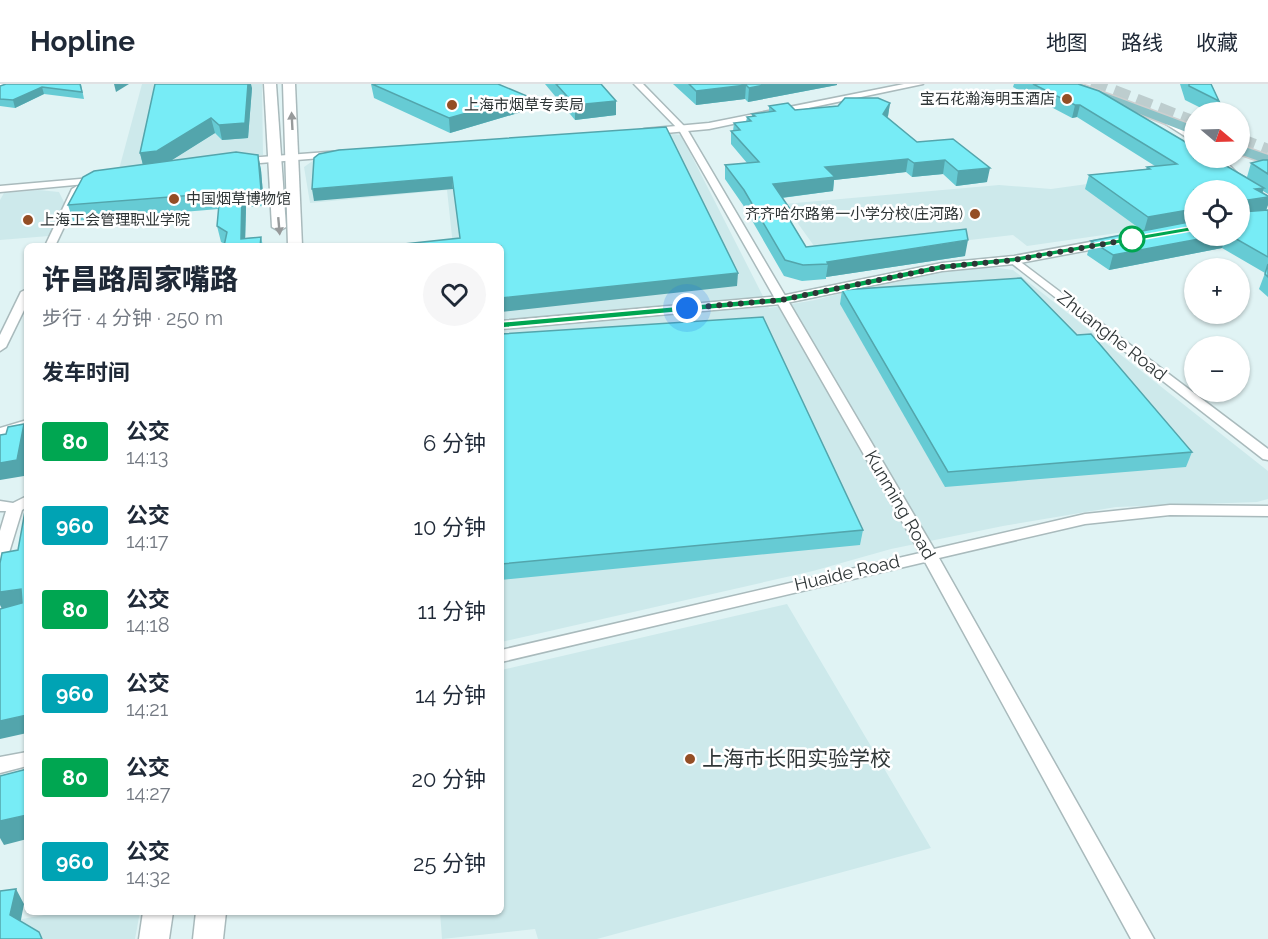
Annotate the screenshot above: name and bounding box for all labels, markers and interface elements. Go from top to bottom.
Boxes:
text: Hopline [30,25,135,58]
text: 地图 [1046,30,1088,55]
text: 路线 [1121,30,1163,55]
text: 收藏 [1196,30,1238,55]
place label: 宝石花瀚海明玉酒店 [920,90,1055,108]
marker: 宝石花瀚海明玉酒店 [1060,92,1074,106]
place label: 上海市烟草专卖局 [464,96,584,114]
marker: 上海市烟草专卖局 [445,98,459,112]
north arrow [1184,102,1250,168]
map controls [1184,102,1250,402]
one-way arrow [287,112,296,131]
button: locate [1184,180,1250,246]
place label: 中国烟草博物馆 [186,190,291,208]
marker: 中国烟草博物馆 [167,192,181,206]
place label: 齐齐哈尔路第一小学分校(庄河路) [745,205,963,223]
marker: 齐齐哈尔路第一小学分校(庄河路) [968,207,982,221]
place label: 上海工会管理职业学院 [40,211,190,229]
marker: 上海工会管理职业学院 [21,213,35,227]
one-way arrow [274,217,284,236]
unlabelled marker [1119,226,1145,252]
button: + [1184,258,1250,324]
text: 许昌路周家嘴路 [42,263,238,296]
button: heart [423,263,486,326]
street label: Zhuanghe Road [1054,286,1171,385]
your location [672,293,702,323]
text: 步行 · 4 分钟 · 250 m [42,306,223,330]
button: − [1184,336,1250,402]
text: 发车时间 [42,359,130,385]
text: 公交 [126,418,170,444]
text: 80 [62,429,88,454]
text: 6 分钟 [423,430,486,456]
text: 14:13 [126,445,168,469]
street label: Kunming Road [861,447,940,563]
text: 公交 [126,502,170,528]
text: 960 [56,513,94,538]
text: 10 分钟 [414,514,486,540]
text: 14:17 [126,529,168,553]
street label: Huaide Road [792,550,902,595]
text: 公交 [126,586,170,612]
text: 80 [62,597,88,622]
text: 11 分钟 [418,598,486,624]
text: 14:18 [126,613,170,637]
text: 公交 [126,670,170,696]
text: 960 [56,681,94,706]
text: 14 分钟 [415,682,486,708]
text: 14:21 [126,697,168,721]
place label: 上海市长阳实验学校 [702,746,891,771]
marker: 上海市长阳实验学校 [683,752,697,766]
text: 公交 [126,754,170,780]
text: 80 [62,765,88,790]
text: 20 分钟 [411,766,486,792]
text: 14:27 [126,781,170,805]
text: 公交 [126,838,170,864]
text: 960 [56,849,94,874]
text: 25 分钟 [413,850,486,876]
text: 14:32 [126,865,170,889]

